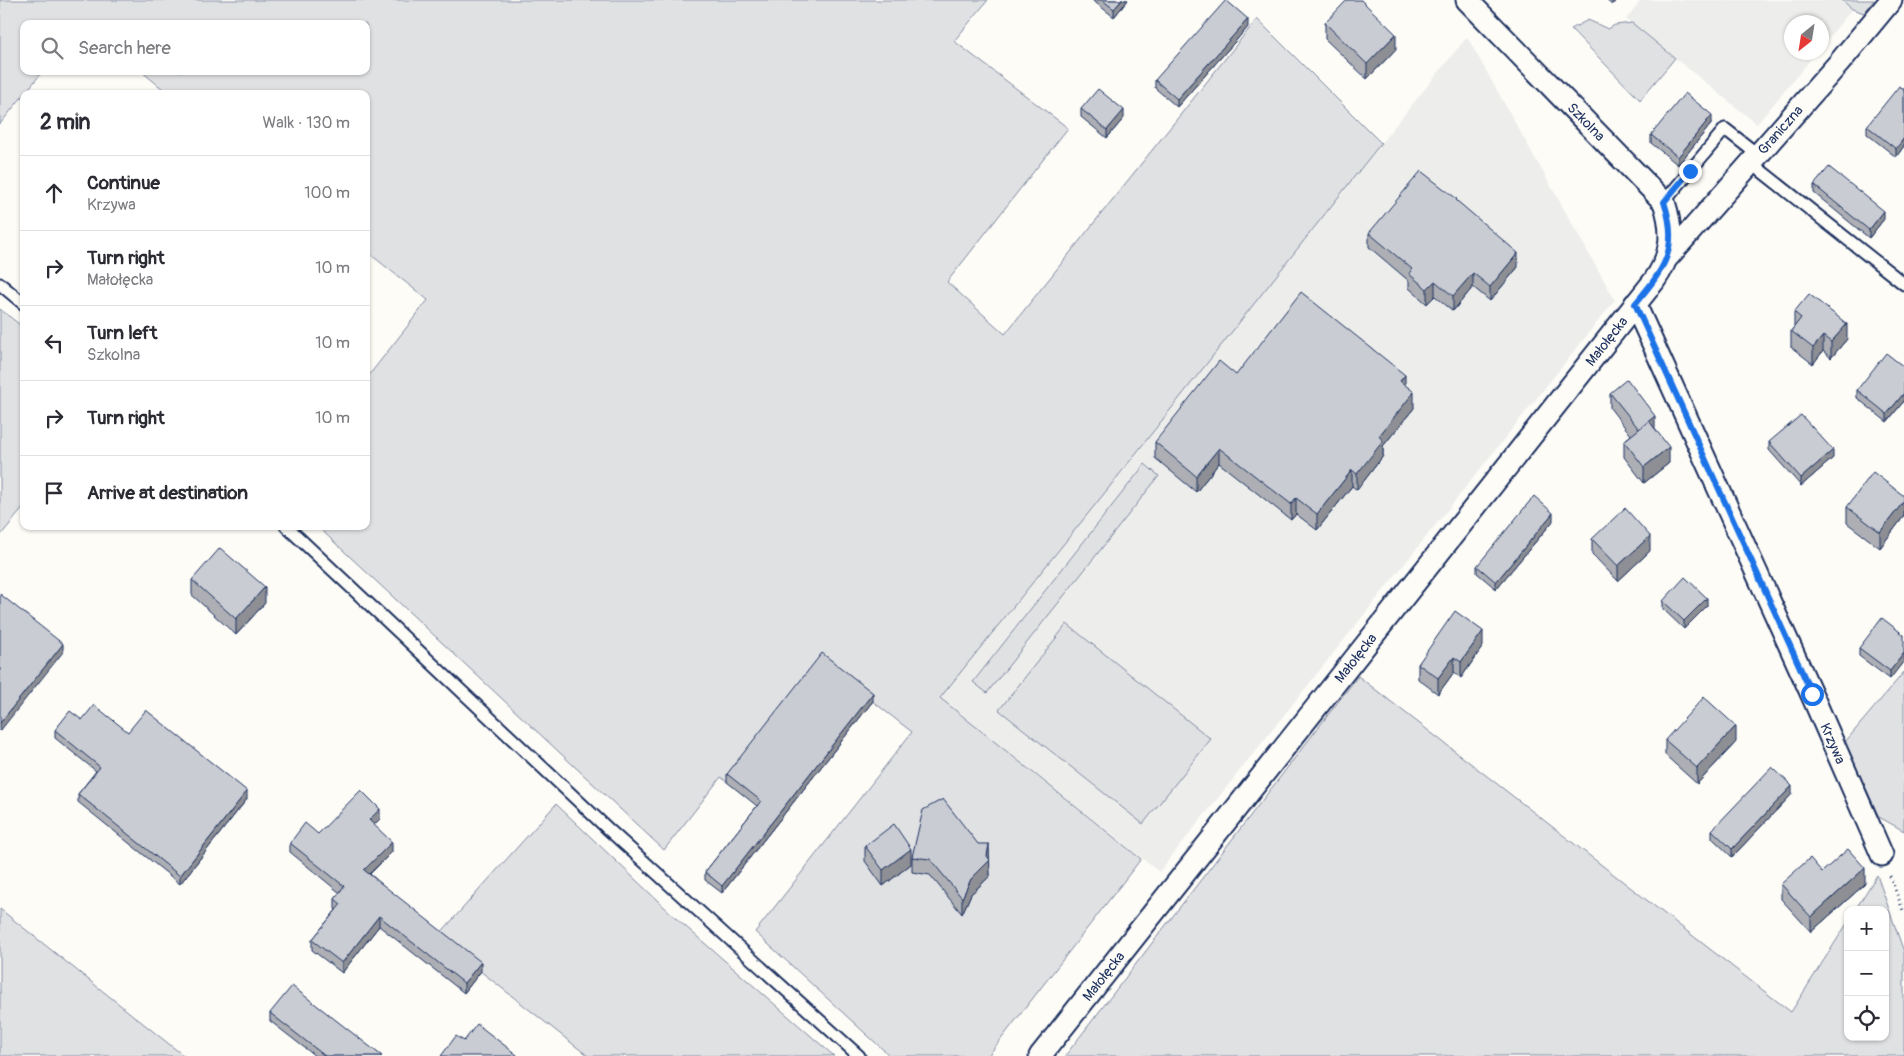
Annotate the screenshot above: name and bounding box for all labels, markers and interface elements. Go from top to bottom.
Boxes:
north arrow [1784,15,1829,60]
search box [20,20,370,75]
icon: search [38,34,66,62]
text: Search here [78,36,171,60]
street label: Szkolna [1564,99,1608,145]
street label: Graniczna [1754,102,1806,158]
text: 2 min [40,109,90,136]
text: Walk · 130 m [263,113,350,133]
route end [1679,160,1702,183]
text: Continue [87,171,160,195]
icon: ahead [40,179,68,207]
text: 100 m [304,183,350,203]
text: Krzywa [87,195,136,215]
text: Turn right [87,246,165,270]
icon: right [40,254,68,282]
text: 10 m [315,258,350,278]
text: Małołęcka [87,270,153,290]
street label: Małołęcka [1582,313,1631,369]
text: Turn left [87,321,157,345]
icon: left [40,329,68,357]
text: 10 m [315,333,350,353]
text: Szkolna [87,345,140,365]
icon: right [40,404,68,432]
text: Turn right [87,406,165,430]
text: 10 m [315,408,350,428]
icon: arrive [40,479,68,507]
text: Arrive at destination [87,481,248,505]
street label: Małołęcka [1331,630,1380,686]
route start [1801,683,1824,706]
street label: Krzywa [1817,720,1850,766]
map controls [1844,906,1889,1041]
button: + [1844,906,1889,951]
street label: Małołęcka [1079,948,1128,1004]
button: − [1844,951,1889,996]
button: locate [1844,996,1889,1041]

